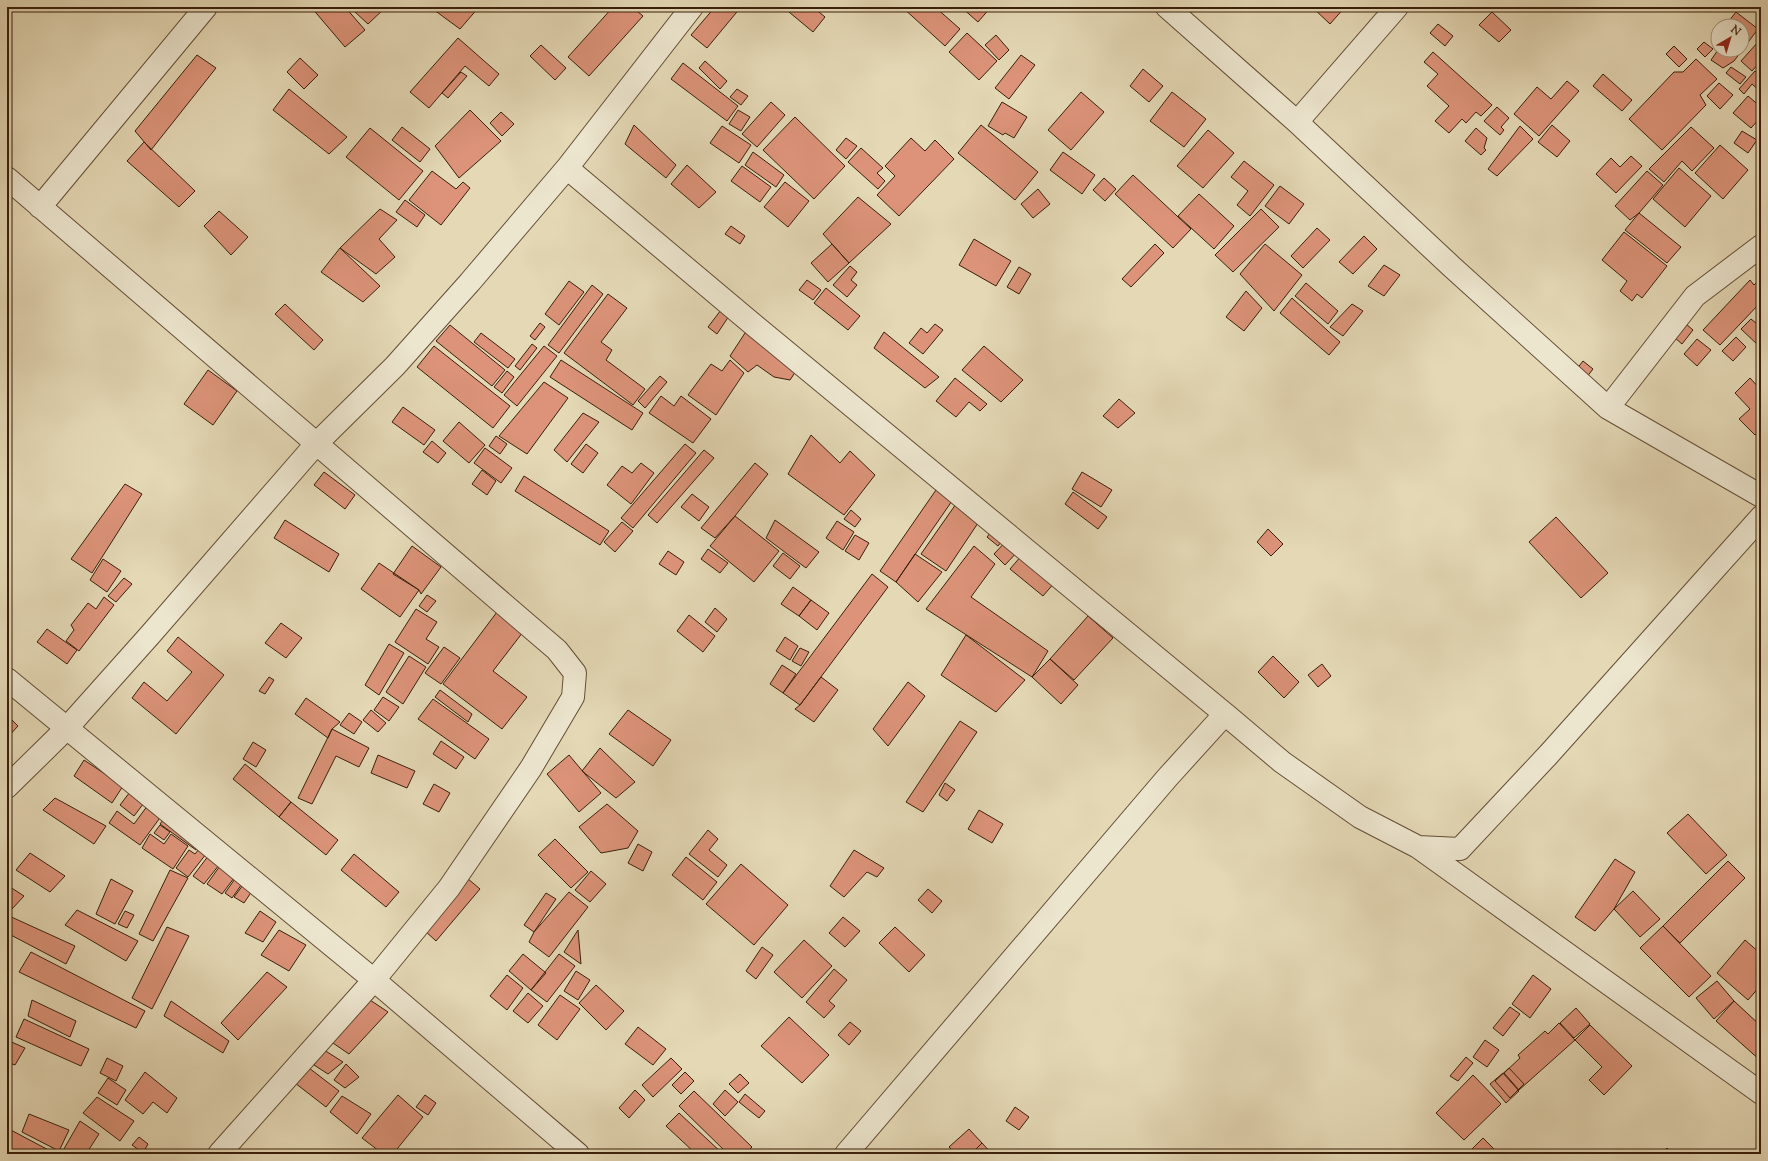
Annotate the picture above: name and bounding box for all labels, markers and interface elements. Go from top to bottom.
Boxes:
north arrow [1710,18,1750,58]
text: N [1726,21,1744,40]

